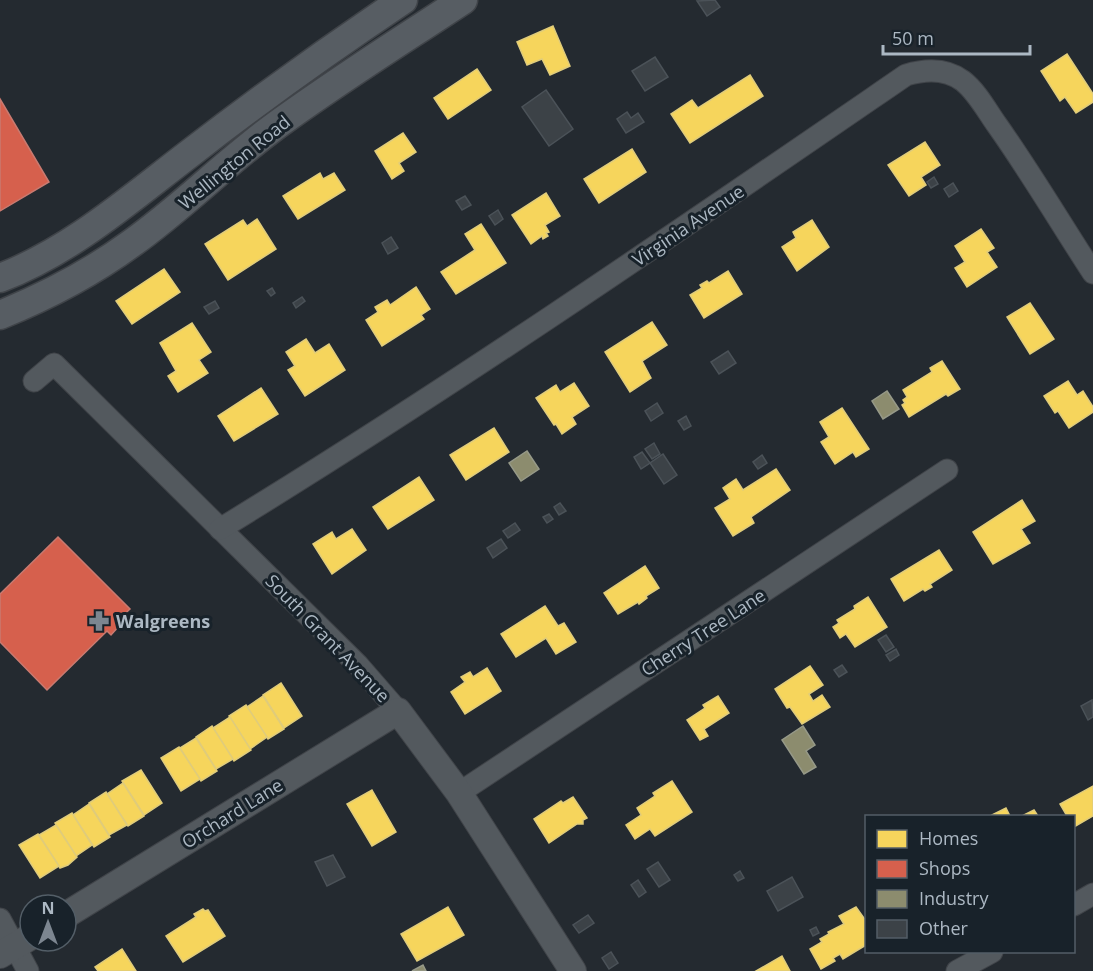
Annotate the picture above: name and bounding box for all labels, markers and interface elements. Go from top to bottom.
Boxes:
scale bar [883,18,1030,56]
text: 50 m [892,26,934,50]
street label: Wellington Road [173,110,295,214]
street label: Virginia Avenue [627,179,749,271]
street label: South Grant Avenue [261,569,395,707]
street label: Cherry Tree Lane [636,583,770,681]
pharmacy icon: Walgreens [87,609,111,633]
place label: Walgreens [116,609,210,633]
street label: Orchard Lane [177,772,287,854]
legend [865,815,1075,953]
text: Homes [919,826,978,850]
text: Shops [919,856,970,880]
text: Industry [919,886,989,910]
north arrow [18,893,78,953]
text: N [41,897,55,919]
text: Other [919,916,969,940]

